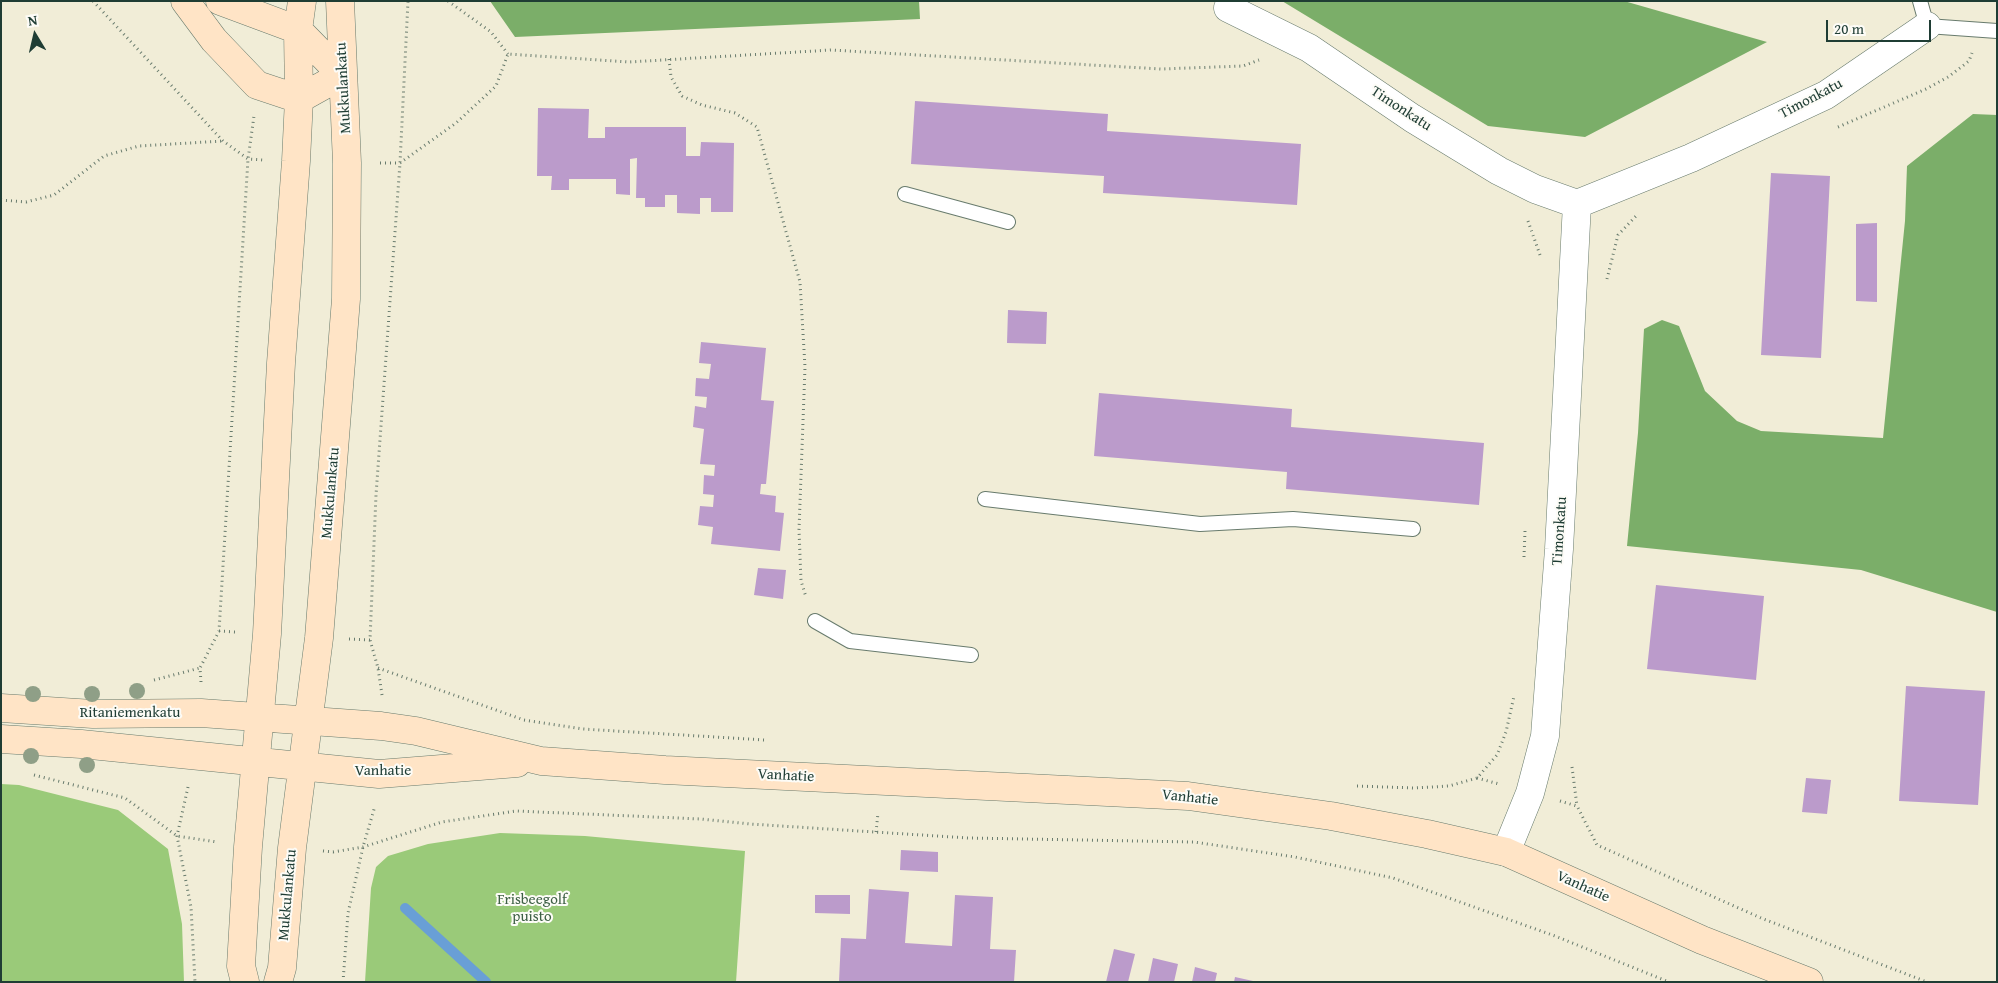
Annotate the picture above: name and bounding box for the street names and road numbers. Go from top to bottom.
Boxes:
street label: Mukkulankatu [333,42,355,134]
street label: Timonkatu [1776,75,1846,123]
street label: Timonkatu [1367,83,1435,135]
street label: Mukkulankatu [318,447,344,539]
street label: Timonkatu [1549,496,1571,566]
street label: Ritaniemenkatu [80,704,180,722]
street label: Vanhatie [355,762,411,780]
street label: Vanhatie [757,766,815,786]
street label: Vanhatie [1161,786,1219,810]
street label: Mukkulankatu [275,849,301,941]
street label: Vanhatie [1554,867,1612,907]

